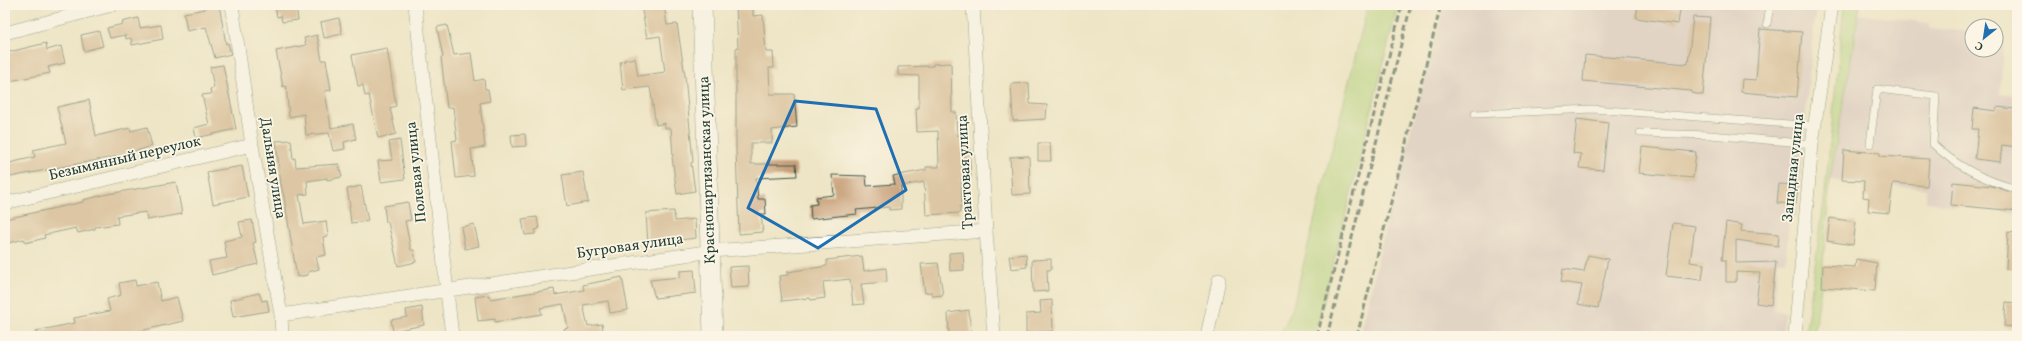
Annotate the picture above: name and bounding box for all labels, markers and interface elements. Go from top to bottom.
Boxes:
north arrow [1964,18,2004,58]
text: С [1973,37,1987,54]
street label: Краснопартизанская улица [694,76,722,264]
street label: Западная улица [1778,112,1810,224]
street label: Трактовая улица [953,114,979,230]
street label: Дальняя улица [254,116,290,220]
street label: Полевая улица [401,120,433,224]
street label: Безымянный переулок [47,131,203,187]
street label: Бугровая улица [575,229,685,265]

